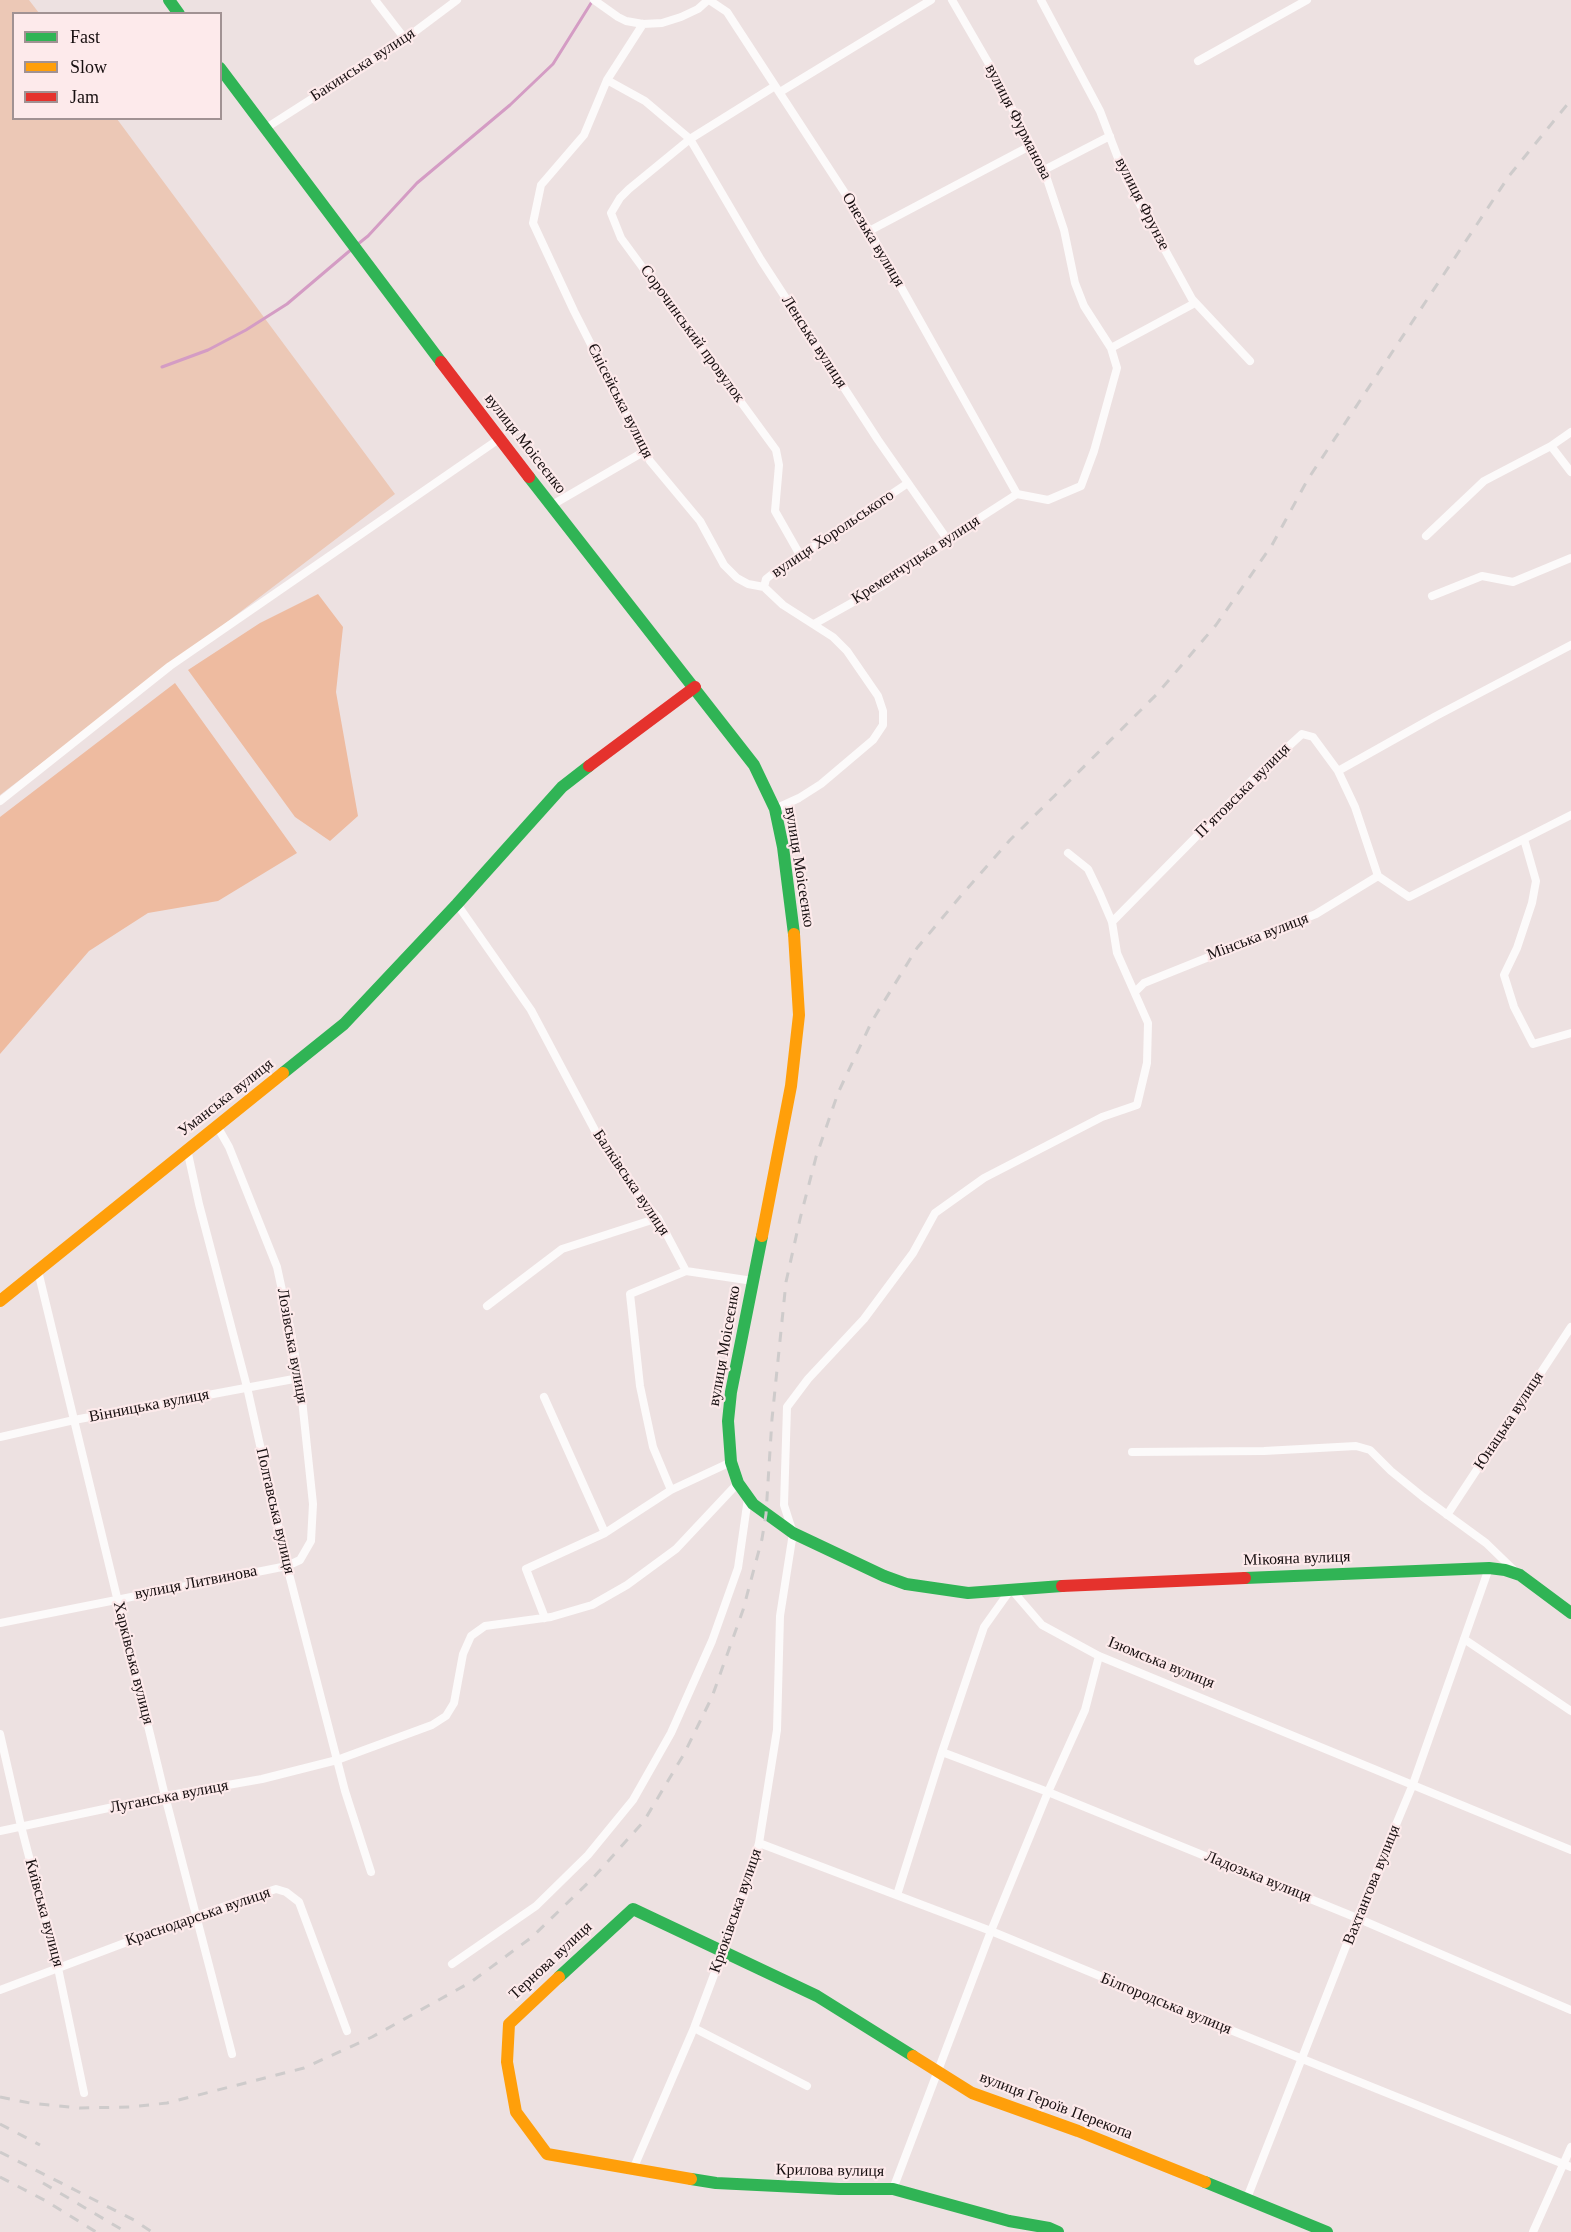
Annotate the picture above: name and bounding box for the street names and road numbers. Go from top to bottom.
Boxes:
street label: Бакинська вулиця [307,24,419,106]
street label: вулиця Фурманова [981,61,1055,183]
street label: вулиця Фрунзе [1110,155,1174,253]
street label: Онезька вулиця [837,189,909,291]
street label: Сорочинський провулок [636,261,748,407]
street label: Ленська вулиця [777,292,851,392]
street label: Єнісейська вулиця [583,340,657,462]
street label: вулиця Моісеєнко [480,390,570,498]
street label: вулиця Хорольського [768,486,898,582]
street label: Кременчуцька вулиця [848,511,984,609]
street label: П’ятовська вулиця [1192,740,1294,842]
street label: вулиця Моісеєнко [780,805,818,929]
street label: Мінська вулиця [1205,909,1311,965]
street label: Уманська вулиця [175,1055,277,1141]
street label: Балківська вулиця [588,1126,674,1240]
street label: вулиця Моісеєнко [705,1284,745,1408]
street label: Лозівська вулиця [272,1287,312,1405]
street label: Юнацька вулиця [1470,1368,1548,1474]
street label: Вінницька вулиця [87,1385,211,1427]
street label: Полтавська вулиця [251,1446,299,1576]
street label: Мікояна вулиця [1243,1548,1351,1570]
street label: вулиця Литвинова [133,1562,259,1604]
street label: Харківська вулиця [108,1599,158,1727]
street label: Ізюмська вулиця [1105,1633,1217,1693]
street label: Луганська вулиця [108,1776,230,1818]
street label: Вахтангова вулиця [1339,1822,1405,1948]
street label: Крюківська вулиця [706,1846,766,1976]
street label: Ладозька вулиця [1202,1847,1314,1907]
street label: Київська вулиця [20,1857,68,1969]
street label: Краснодарська вулиця [123,1883,273,1951]
street label: Тернова вулиця [506,1918,596,2004]
street label: Білгородська вулиця [1098,1969,1234,2039]
street label: вулиця Героїв Перекопа [977,2068,1135,2144]
street label: Крилова вулиця [776,2160,884,2182]

